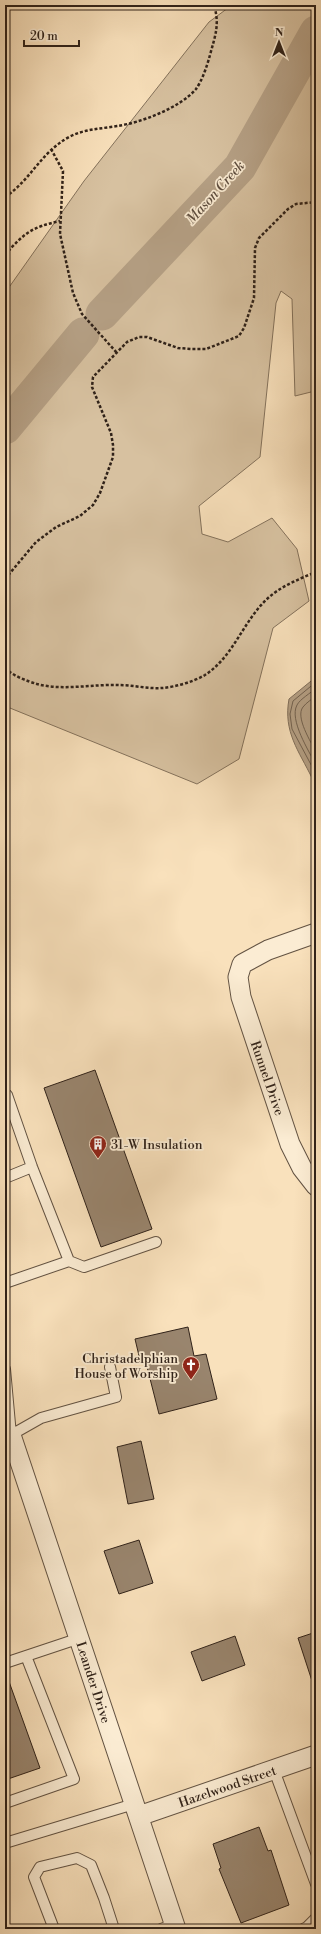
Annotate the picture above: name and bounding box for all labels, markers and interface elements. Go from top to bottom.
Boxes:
scale bar [24,22,79,48]
north arrow [259,22,299,62]
text: N [275,26,284,40]
text: 20 m [30,29,58,44]
water label: Mason Creek [183,157,249,228]
street label: Runnel Drive [247,1039,287,1118]
building icon: 31-W Insulation [88,1134,108,1159]
place label: 31-W Insulation [111,1137,203,1153]
place label: Christadelphian House of Worship [74,1351,178,1382]
church icon: Christadelphian House of Worship [181,1355,201,1380]
street label: Leander Drive [72,1639,114,1726]
street label: Hazelwood Street [176,1763,279,1811]

